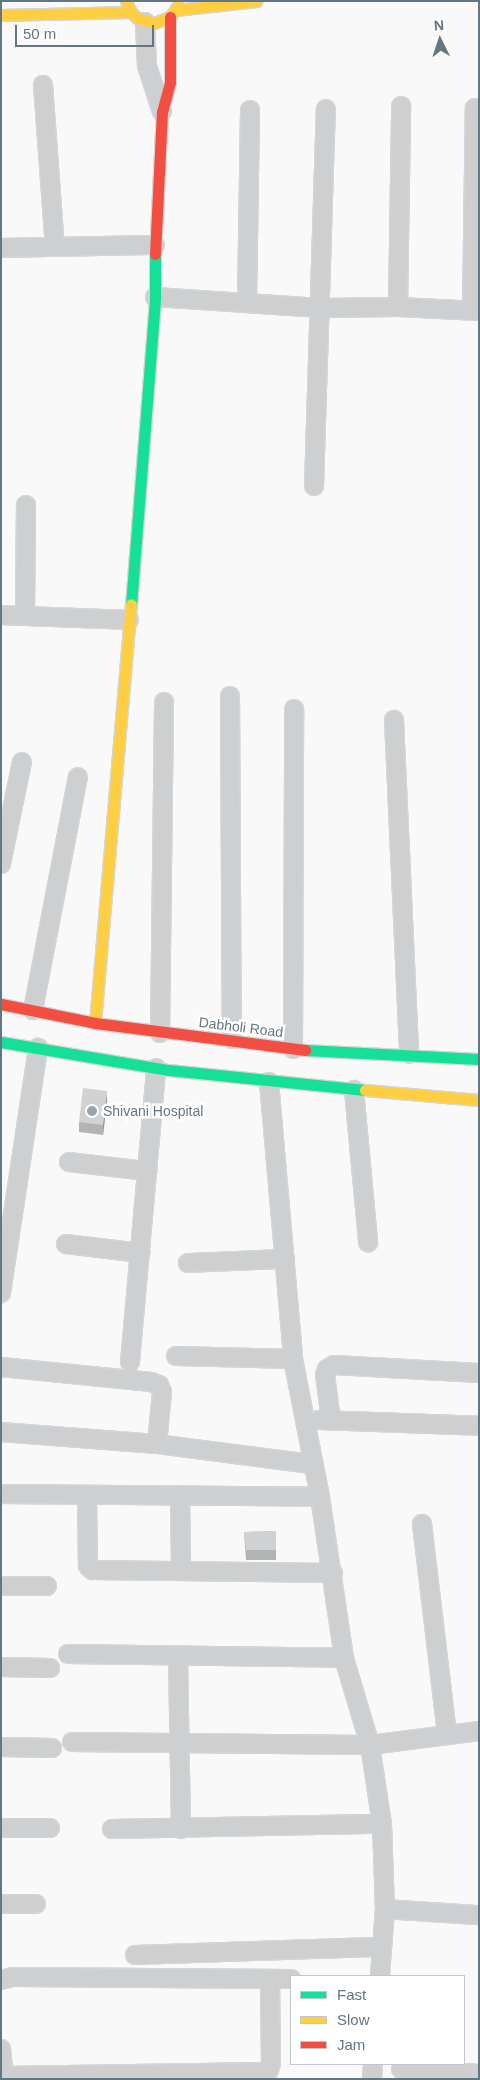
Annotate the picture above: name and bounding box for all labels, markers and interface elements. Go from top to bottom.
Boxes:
scale bar [18,15,156,47]
north arrow [415,15,465,65]
text: N [433,17,445,33]
text: 50 m [23,25,56,42]
street label: Dabholi Road [198,1013,284,1041]
place label: Shivani Hospital [103,1103,203,1119]
marker: Shivani Hospital [85,1104,99,1118]
legend [290,1975,465,2065]
text: Fast [337,1986,366,2003]
text: Slow [337,2011,370,2028]
text: Jam [337,2036,365,2053]

